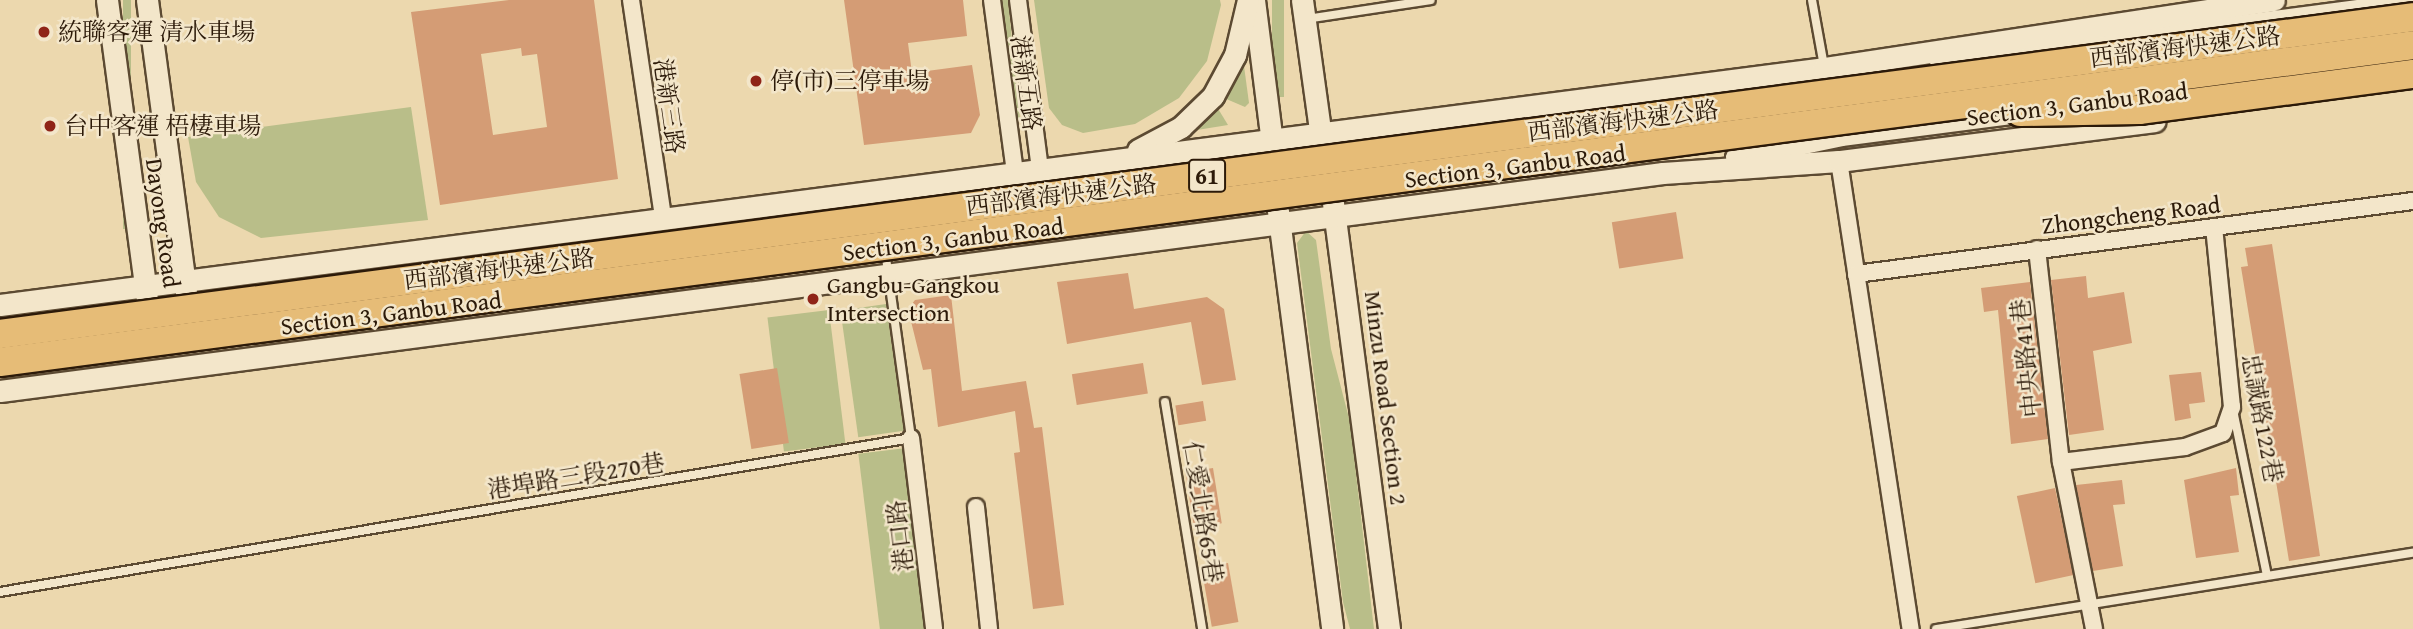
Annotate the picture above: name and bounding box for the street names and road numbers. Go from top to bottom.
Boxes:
street label: 西部濱海快速公路 [2088,21,2282,73]
street label: 港新五路 [1005,33,1047,133]
street label: 港新三路 [648,56,690,156]
street label: Section 3, Ganbu Road [1965,76,2189,132]
street label: 西部濱海快速公路 [1526,95,1720,147]
street label: Section 3, Ganbu Road [1403,138,1627,194]
street label: Dayong Road [140,156,186,290]
road number: 61 [1188,156,1226,196]
street label: 西部濱海快速公路 [964,169,1158,221]
street label: Zhongcheng Road [2040,190,2222,240]
street label: Section 3, Ganbu Road [841,211,1065,267]
street label: 西部濱海快速公路 [402,243,596,295]
street label: Section 3, Ganbu Road [279,285,503,341]
street label: Minzu Road Section 2 [1359,289,1413,507]
street label: 中央路41巷 [2005,297,2047,419]
street label: 忠誠路122巷 [2235,351,2289,485]
street label: 仁愛北路65巷 [1178,439,1228,585]
street label: 港埠路三段270巷 [486,448,666,504]
street label: 港口路 [881,499,919,573]

